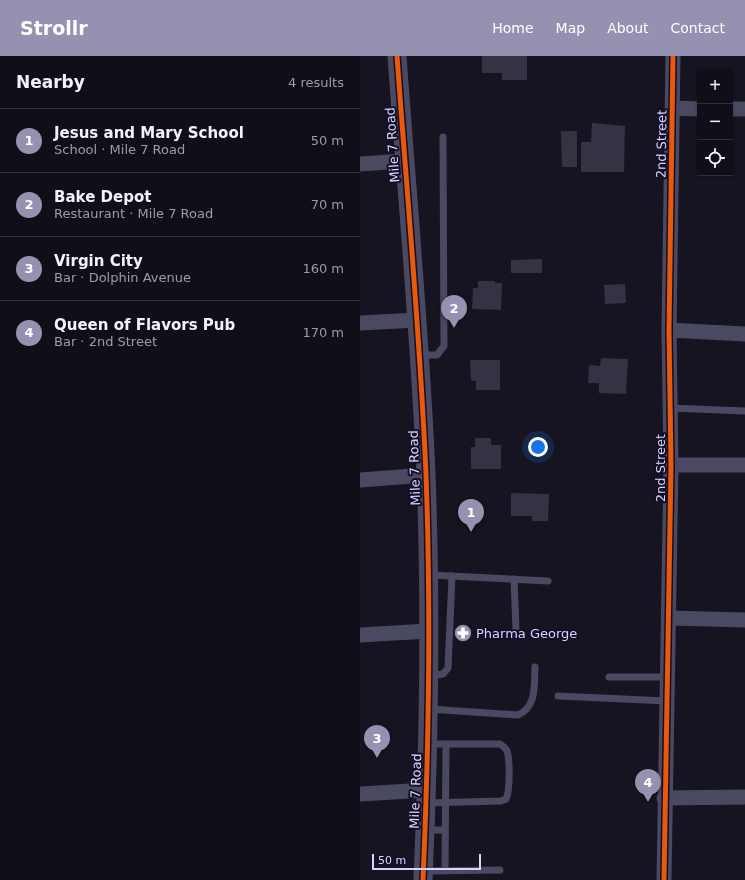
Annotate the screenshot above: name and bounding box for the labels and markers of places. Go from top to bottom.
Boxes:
pin: 2 [441,295,467,328]
pin: 1 [458,499,484,532]
pharmacy icon: Pharma George [453,623,473,643]
place label: Pharma George [476,626,577,641]
pin: 3 [364,725,390,758]
pin: 4 [635,769,661,802]

